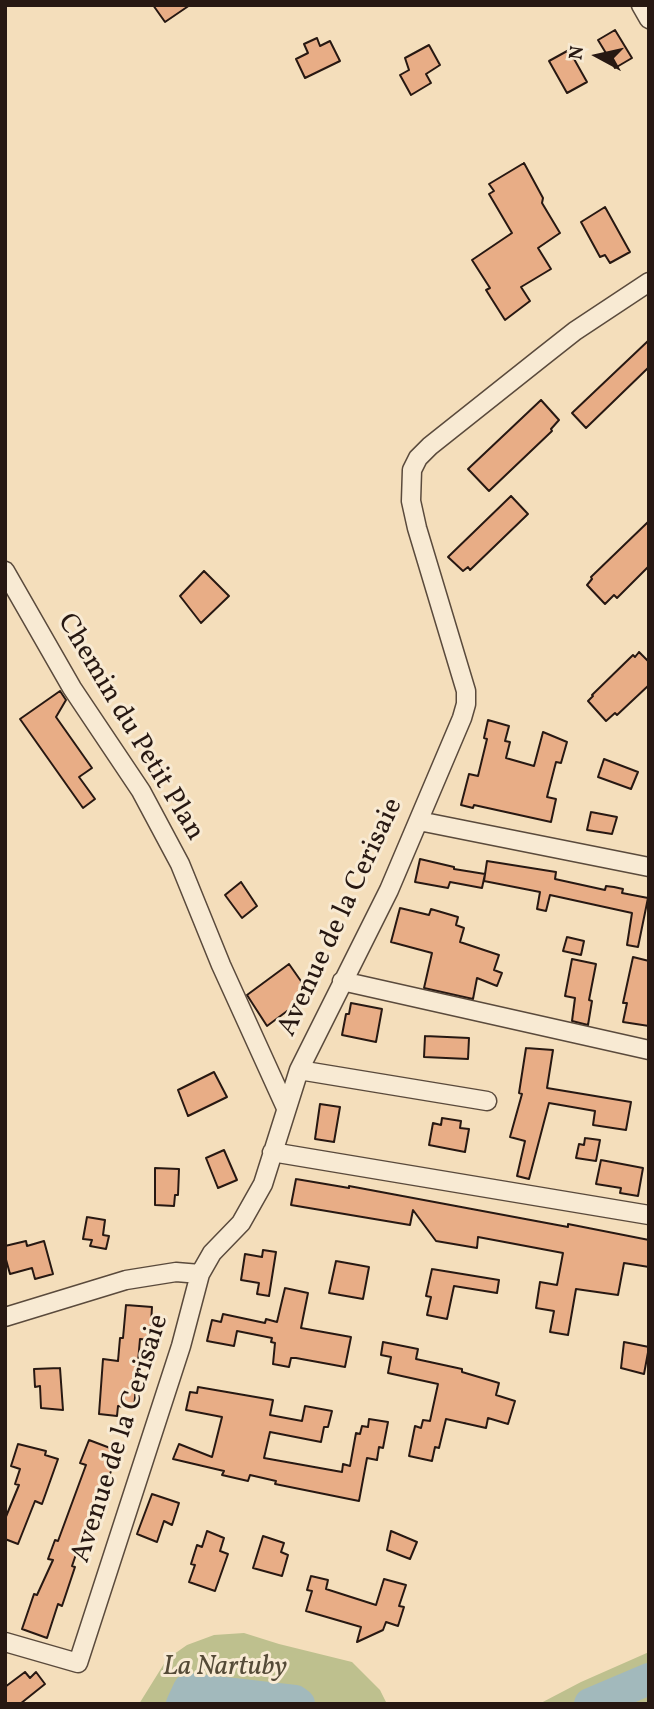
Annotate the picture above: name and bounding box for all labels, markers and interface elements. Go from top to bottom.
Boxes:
north arrow [563,21,633,91]
text: N [563,44,591,62]
street label: Chemin du Petit Plan [48,608,210,848]
street label: Avenue de la Cerisaie [272,793,412,1043]
street label: Avenue de la Cerisaie [66,1311,178,1567]
park label: La Nartuby [163,1652,287,1686]

